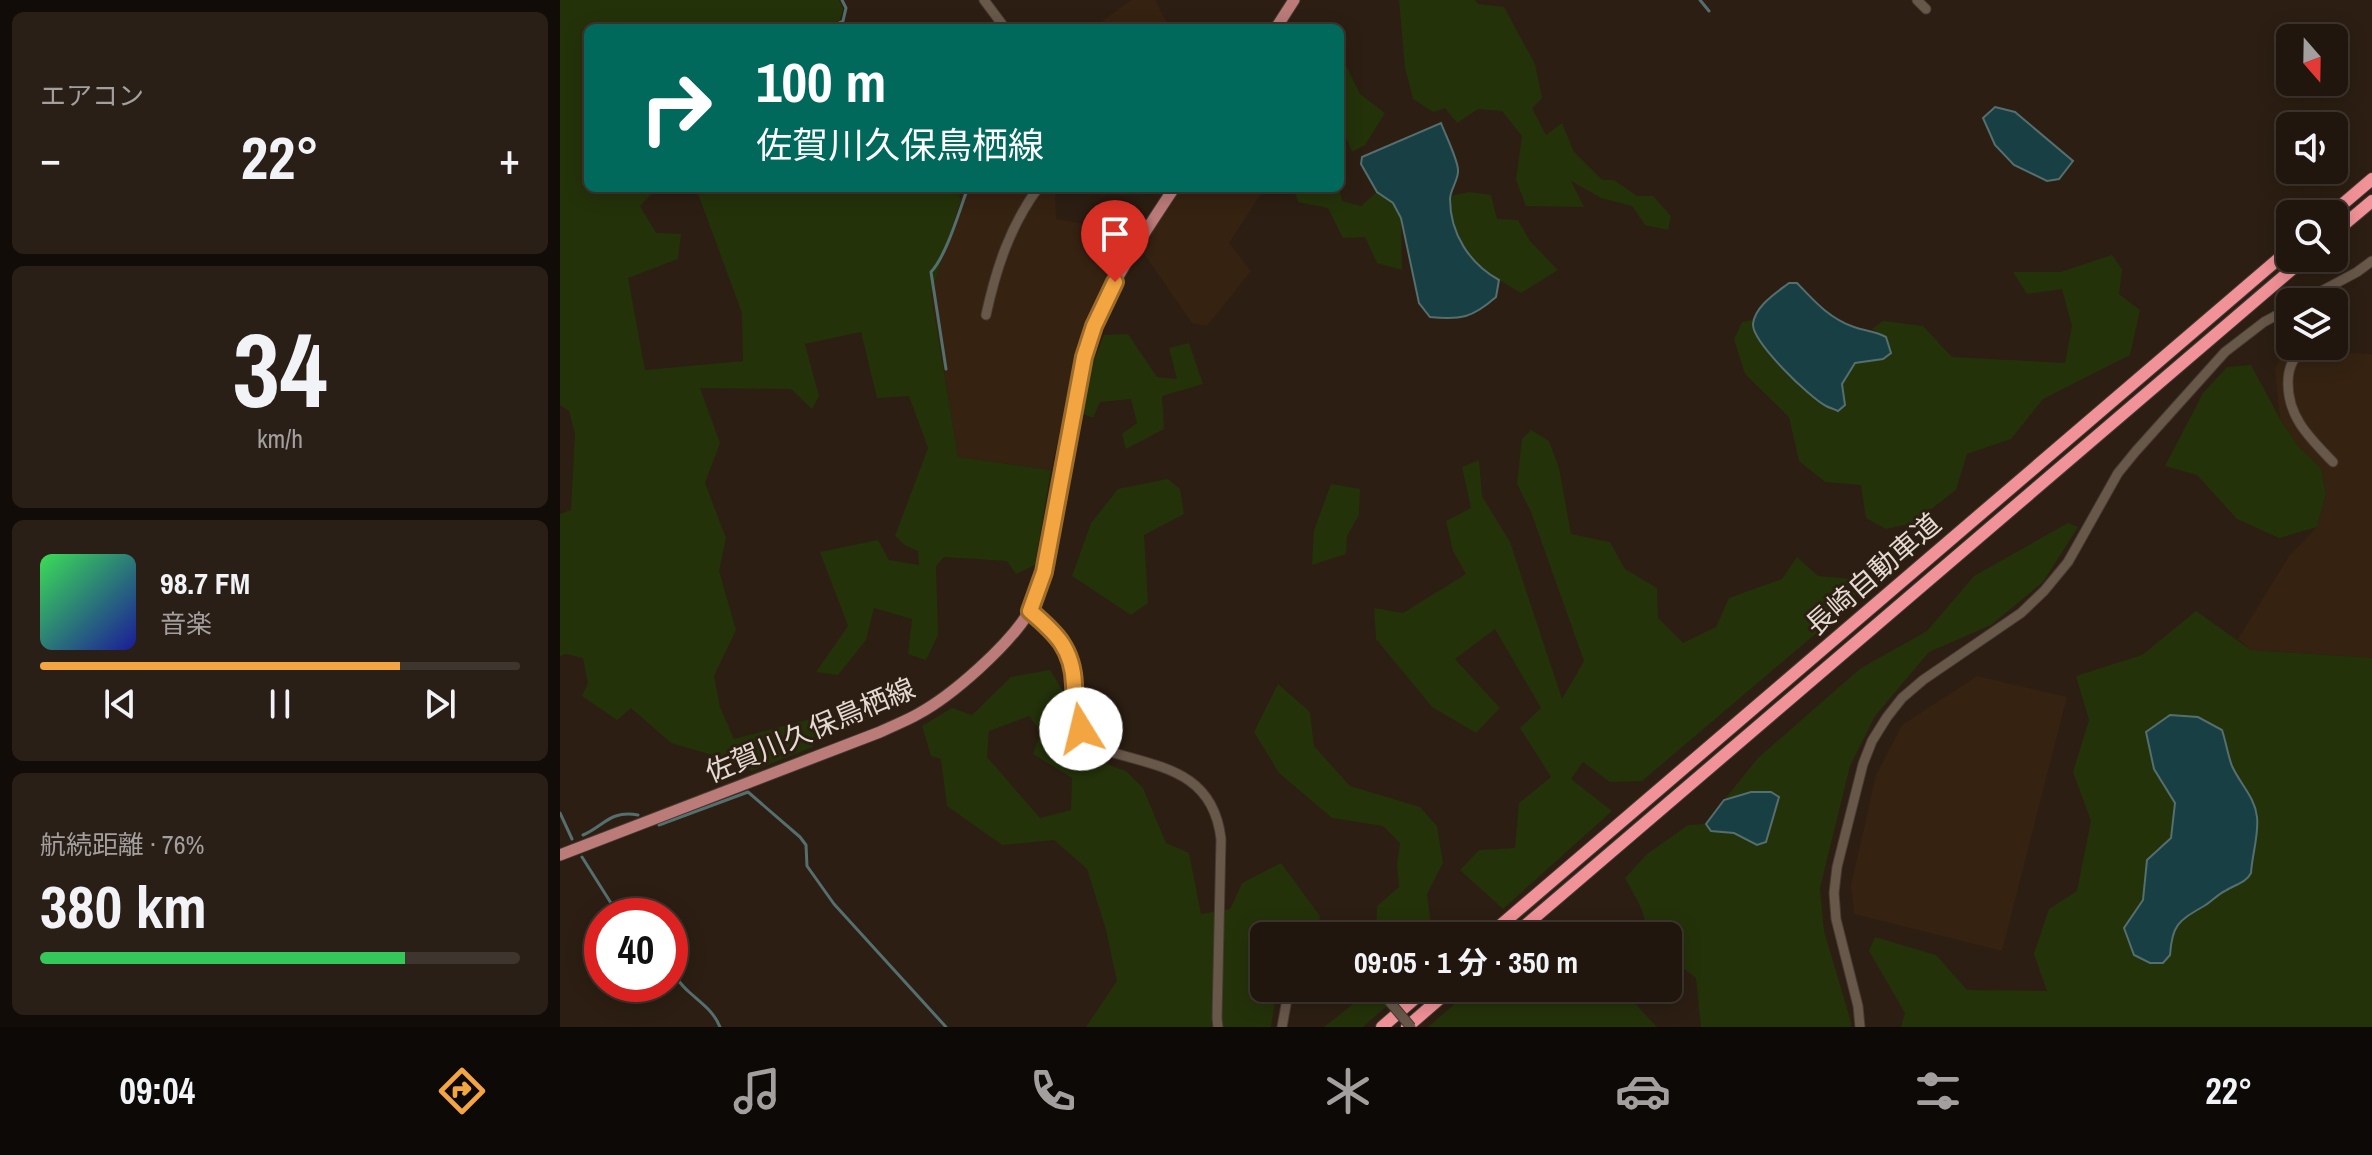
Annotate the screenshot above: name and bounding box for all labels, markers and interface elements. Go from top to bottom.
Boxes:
north arrow [2276,24,2348,96]
map controls [2276,24,2348,360]
text: 100 m [756,44,886,119]
icon: right [624,56,728,160]
text: エアコン [40,78,144,113]
button: sound [2276,112,2348,184]
text: 22° [241,117,319,198]
text: 佐賀川久保鳥栖線 [756,121,1044,169]
text: − [40,128,61,188]
text: + [499,128,520,188]
pin [1081,200,1149,282]
button: search [2276,200,2348,272]
icon: arrive [1093,212,1137,256]
button: layers [2276,288,2348,360]
text: 34 [233,299,327,439]
text: km/h [257,421,303,456]
street label: 長崎自動車道 [1797,505,1949,643]
text: 98.7 FM [160,563,250,603]
text: 音楽 [160,606,212,641]
street label: 佐賀川久保鳥栖線 [699,669,921,791]
icon: previous [98,682,142,726]
icon: pause [258,682,302,726]
icon: next [418,682,462,726]
position arrow [1039,687,1123,771]
text: 航続距離 · 76% [40,827,204,862]
text: 380 km [40,866,207,947]
speed limit sign: 40 [584,898,688,1002]
text: 09:05 · 1 分 · 350 m [1354,942,1578,982]
icon: directions [434,1063,490,1119]
icon: music [729,1063,785,1119]
icon: phone [1025,1063,1081,1119]
icon: climate [1320,1063,1376,1119]
icon: car [1615,1063,1671,1119]
icon: filters [1910,1063,1966,1119]
text: 09:04 [120,1067,195,1115]
text: 22° [2205,1067,2252,1115]

